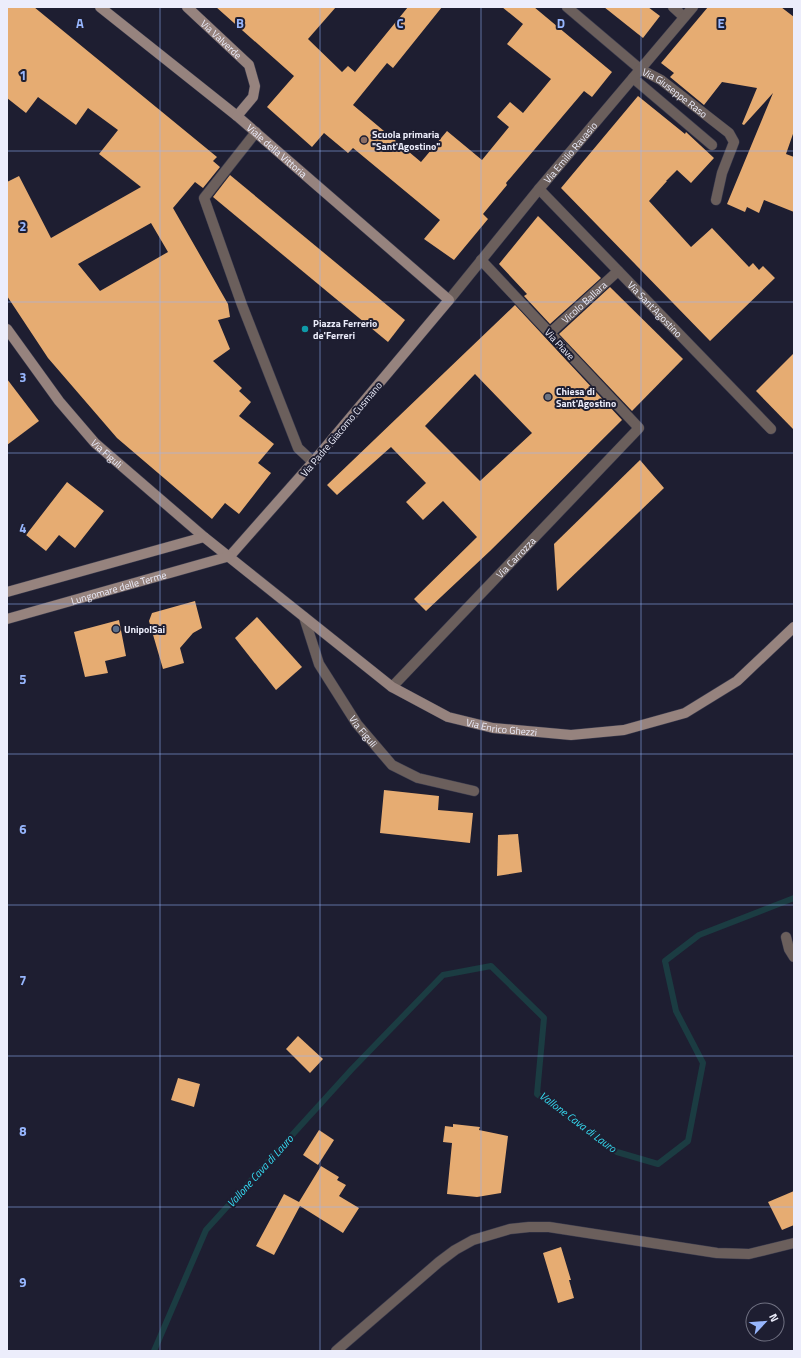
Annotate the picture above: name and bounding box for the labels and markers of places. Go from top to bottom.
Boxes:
place label: Scuola primaria "Sant'Agostino" [372,127,440,154]
marker: Scuola primaria "Sant'Agostino" [359,135,369,145]
place label: Piazza Ferrerio de'Ferreri [313,316,377,343]
marker: Piazza Ferrerio de'Ferreri [300,324,310,334]
place label: Chiesa di Sant'Agostino [556,384,616,411]
marker: Chiesa di Sant'Agostino [543,392,553,402]
place label: UnipolSai [124,622,165,637]
marker: UnipolSai [111,624,121,634]

